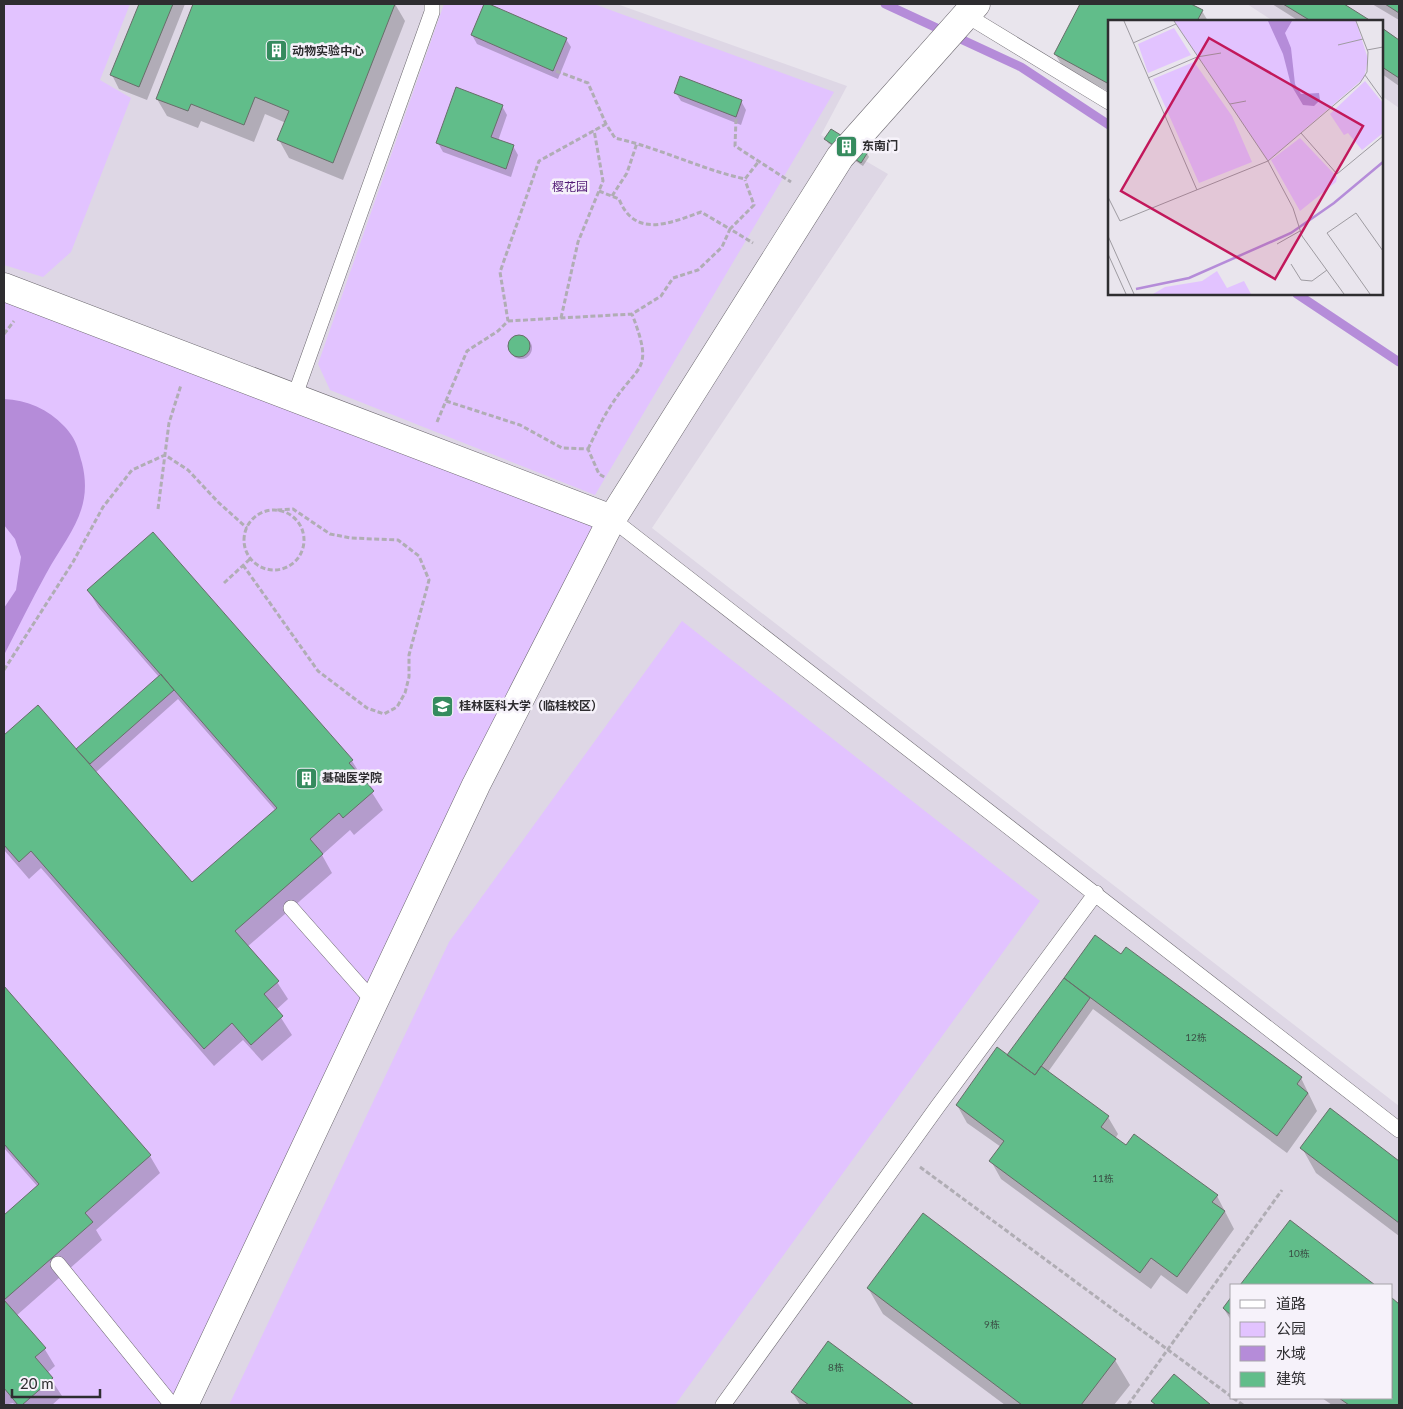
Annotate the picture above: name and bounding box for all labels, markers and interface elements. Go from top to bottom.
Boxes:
inset map [1108,20,1383,295]
building icon: 动物实验中心 [264,39,288,63]
place label: 动物实验中心 [292,43,364,58]
building icon: 东南门 [834,134,858,158]
place label: 东南门 [862,138,898,153]
park label: 樱花园 [552,179,588,194]
school or university icon: 桂林医科大学（临桂校区） [431,694,455,718]
place label: 桂林医科大学（临桂校区） [459,698,603,713]
building icon: 基础医学院 [294,766,318,790]
place label: 基础医学院 [322,770,382,785]
house number: 12栋 [1185,1031,1207,1043]
house number: 11栋 [1092,1172,1114,1184]
house number: 10栋 [1288,1247,1310,1259]
legend [1230,1284,1393,1399]
text: 道路 [1276,1294,1306,1312]
house number: 9栋 [984,1318,1000,1330]
text: 公园 [1276,1319,1306,1337]
text: 水域 [1276,1344,1306,1362]
house number: 8栋 [828,1361,844,1373]
scale bar [12,1366,100,1398]
text: 建筑 [1276,1369,1306,1387]
text: 20 m [20,1374,54,1392]

